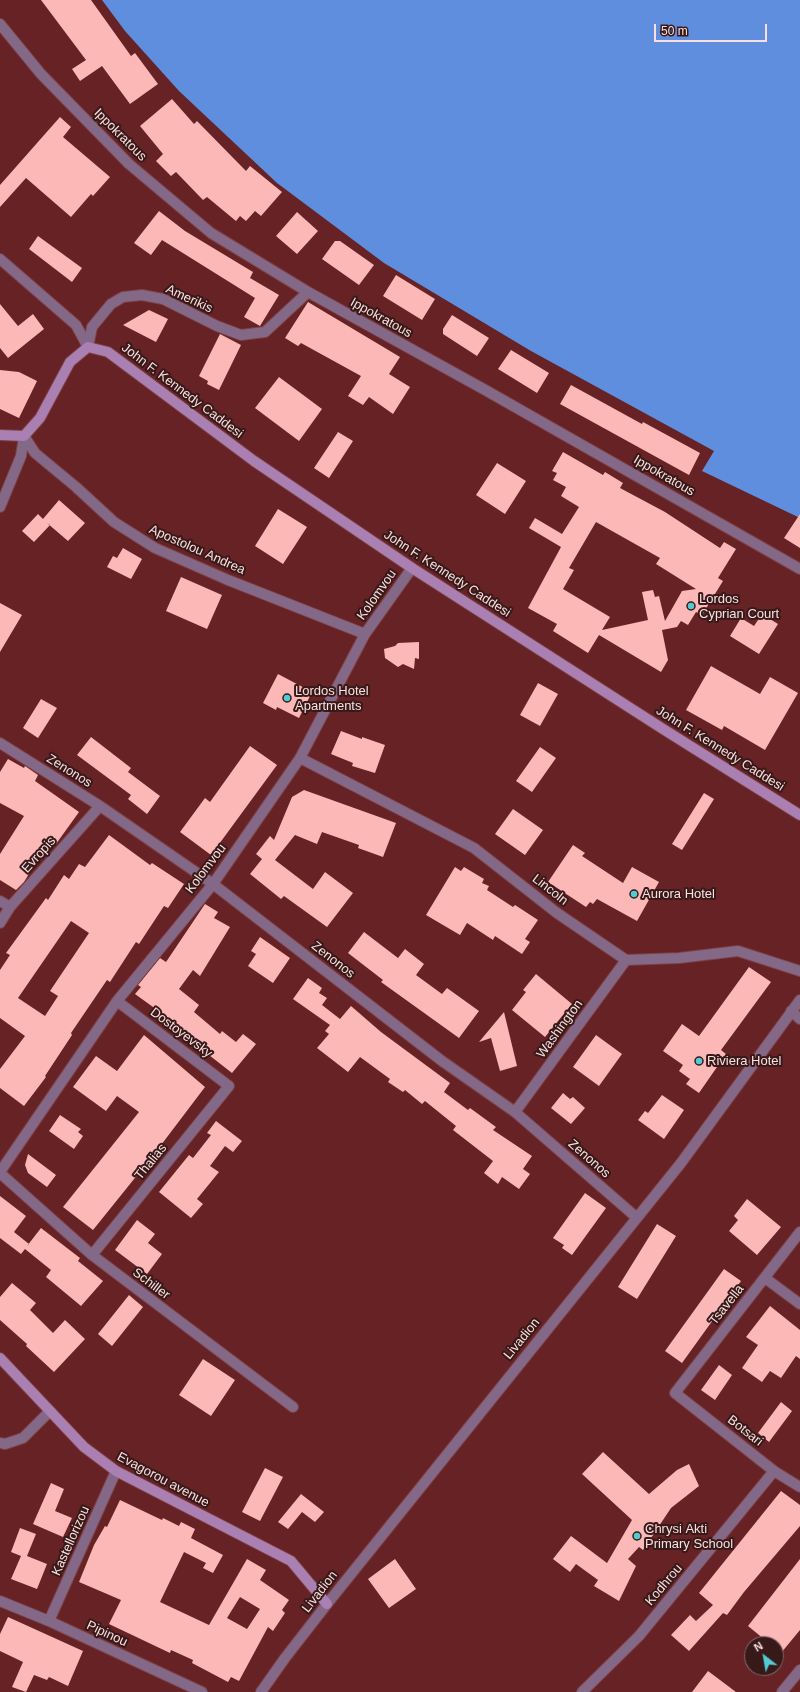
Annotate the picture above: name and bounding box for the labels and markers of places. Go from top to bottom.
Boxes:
place label: Lordos Cyprian Court [699,591,779,622]
marker: Lordos Cyprian Court [686,601,696,611]
place label: Lordos Hotel Apartments [295,683,369,714]
marker: Lordos Hotel Apartments [282,693,292,703]
place label: Aurora Hotel [642,886,715,902]
marker: Aurora Hotel [629,889,639,899]
place label: Riviera Hotel [707,1053,781,1069]
marker: Riviera Hotel [694,1056,704,1066]
place label: Chrysi Akti Primary School [645,1521,733,1552]
marker: Chrysi Akti Primary School [632,1531,642,1541]

